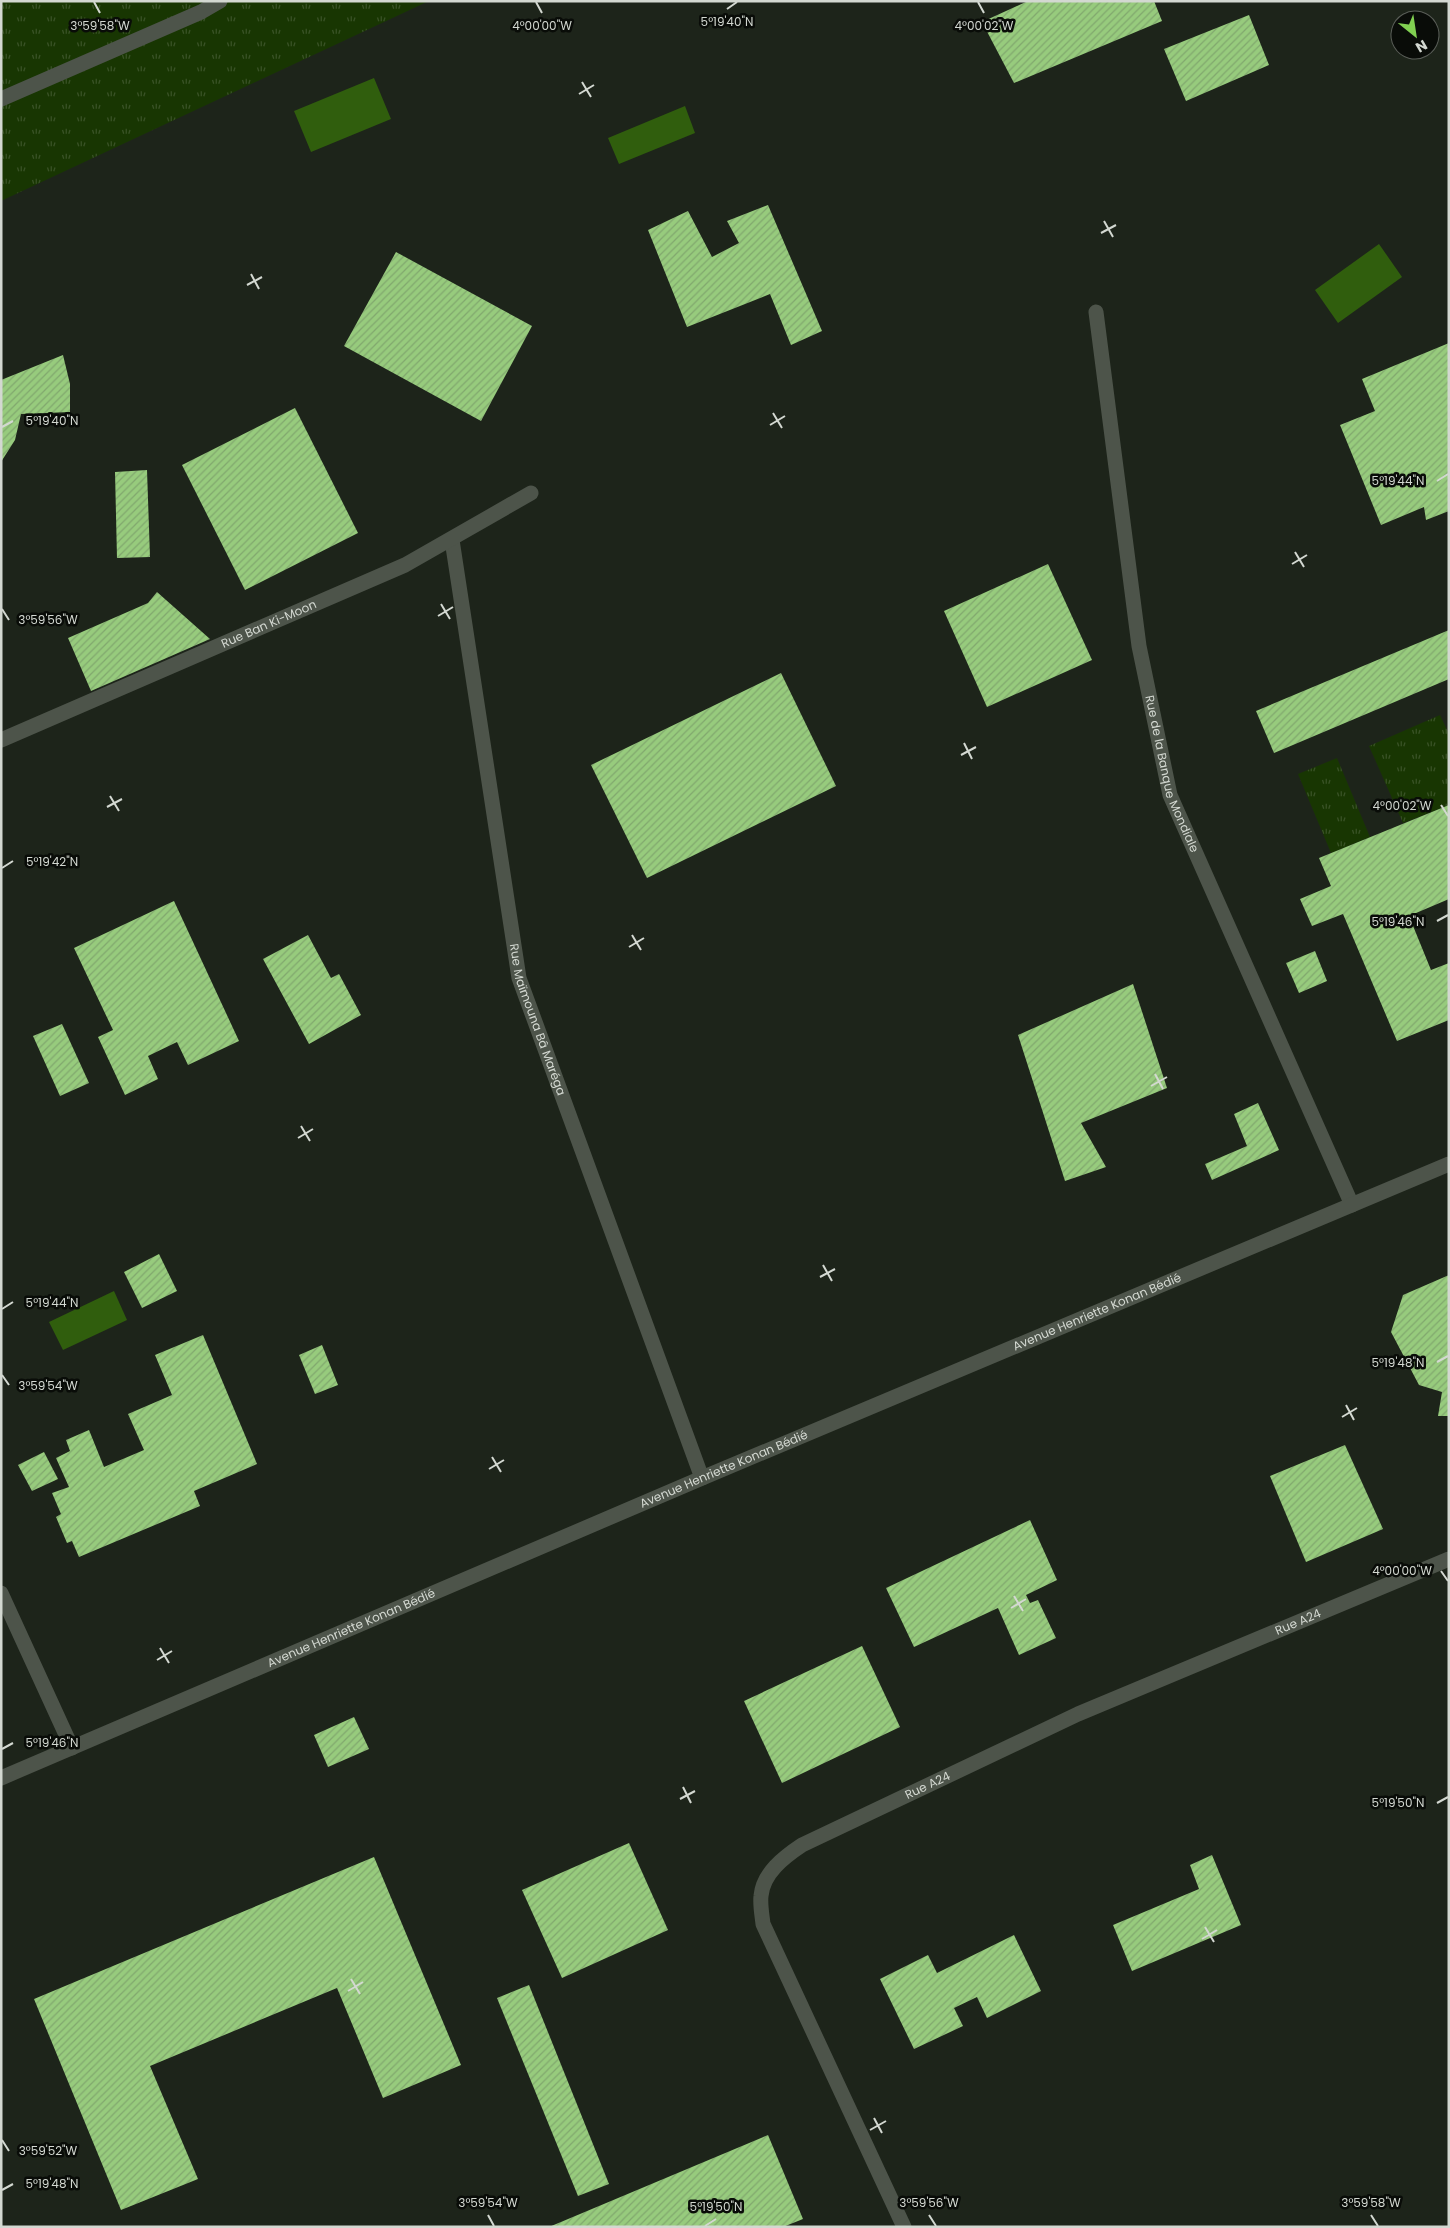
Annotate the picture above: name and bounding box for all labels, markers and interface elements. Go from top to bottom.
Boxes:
north arrow [1390,10,1440,60]
text: 5°19'40"N [701,13,753,30]
text: 3°59'58"W [70,17,130,34]
text: 4°00'00"W [512,17,572,34]
text: 4°00'02"W [954,17,1014,34]
text: N [1412,35,1431,58]
text: 5°19'40"N [26,412,78,429]
text: 5°19'44"N [1372,472,1424,489]
street label: Rue Ban Ki-Moon [218,595,319,652]
text: 3°59'56"W [18,611,78,628]
street label: Rue de la Banque Mondiale [1141,693,1203,855]
text: 4°00'02"W [1372,797,1432,814]
text: 5°19'42"N [26,853,78,870]
text: 5°19'46"N [1372,913,1424,930]
street label: Rue Maïmouna Bâ Maréga [506,942,570,1098]
street label: Avenue Henriette Konan Bédié [1010,1269,1184,1354]
text: 5°19'44"N [26,1294,78,1311]
text: 5°19'48"N [1372,1354,1424,1371]
text: 3°59'54"W [18,1377,78,1394]
street label: Avenue Henriette Konan Bédié [637,1426,810,1512]
text: 4°00'00"W [1372,1562,1432,1579]
street label: Avenue Henriette Konan Bédié [265,1584,438,1671]
street label: Rue A24 [1272,1604,1324,1639]
text: 5°19'46"N [26,1734,78,1751]
street label: Rue A24 [902,1767,953,1803]
text: 5°19'50"N [1372,1794,1424,1811]
text: 3°59'52"W [19,2142,78,2159]
text: 5°19'48"N [26,2175,78,2192]
text: 3°59'54"W [458,2194,518,2211]
text: 3°59'56"W [899,2194,959,2211]
text: 3°59'58"W [1341,2194,1401,2211]
text: 5°19'50"N [690,2198,742,2215]

